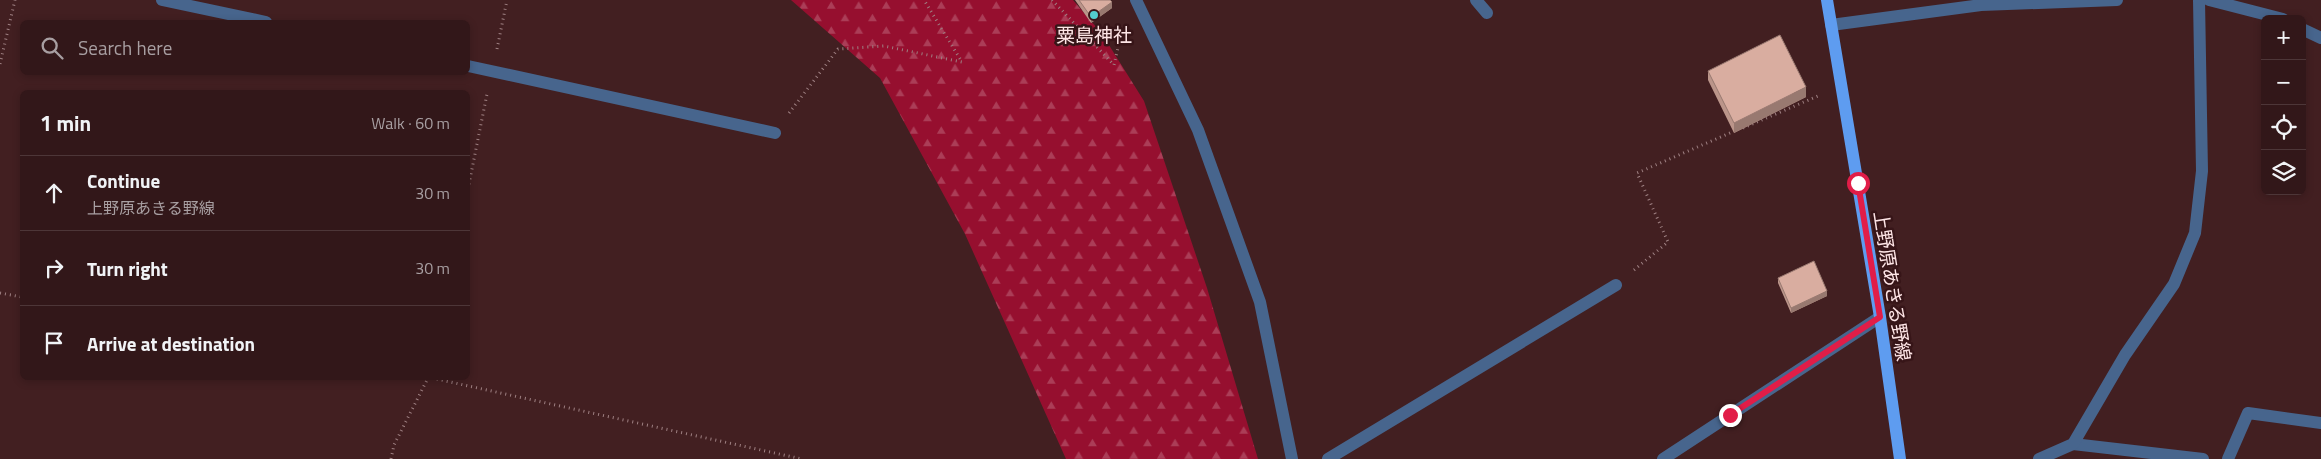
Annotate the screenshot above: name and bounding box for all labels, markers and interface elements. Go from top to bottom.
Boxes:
marker: 粟島神社 [1088,9,1100,21]
map controls [2261,15,2306,195]
button: + [2261,15,2306,60]
search box [20,20,470,75]
place label: 粟島神社 [1056,20,1132,49]
text: Search here [78,33,172,62]
icon: search [38,34,66,62]
button: − [2261,60,2306,105]
button: locate [2261,105,2306,150]
text: 1 min [40,107,91,139]
text: Walk · 60 m [371,111,450,135]
button: layers [2261,150,2306,195]
text: Continue [87,166,160,195]
route start [1847,172,1870,195]
icon: ahead [40,179,68,207]
text: 30 m [415,181,450,205]
text: 上野原あきる野線 [87,196,215,220]
street label: 上野原あきる野線 [1867,209,1919,363]
icon: right [40,254,68,282]
text: Turn right [87,254,168,283]
text: 30 m [415,256,450,280]
icon: arrive [40,329,68,357]
text: Arrive at destination [87,329,255,358]
route end [1719,404,1742,427]

